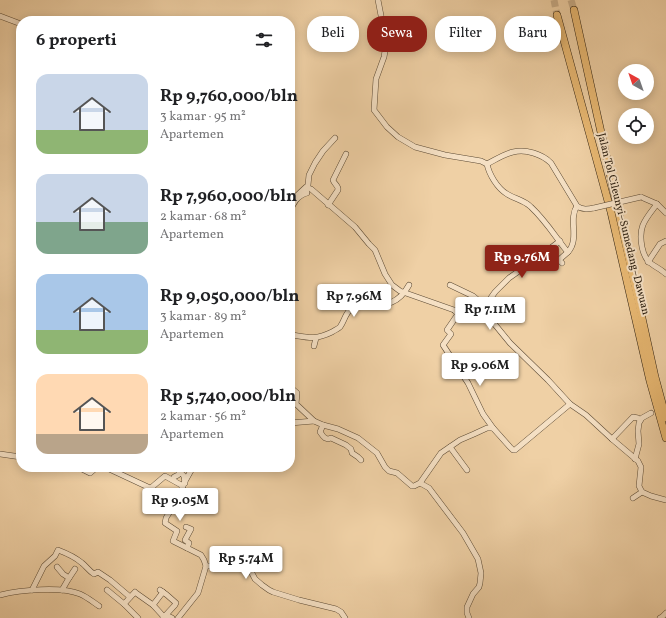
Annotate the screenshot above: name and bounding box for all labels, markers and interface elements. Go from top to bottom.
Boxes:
chip: Beli [307,16,359,52]
chip: Sewa [367,16,427,52]
chip: Filter [435,16,496,52]
chip: Baru [504,16,561,52]
text: 6 properti [36,29,117,52]
icon: filters [253,29,275,51]
north arrow [618,64,654,100]
map controls [618,64,654,144]
text: Rp 9,760,000/bln [160,85,298,108]
icon: home [68,90,116,138]
text: 3 kamar · 95 m² [160,108,246,126]
button: locate [618,108,654,144]
text: Apartemen [160,126,224,144]
street label: Jalan Tol Cileunyi–Sumedang–Dawuan [593,131,653,317]
text: Rp 7,960,000/bln [160,185,297,208]
icon: home [68,190,116,238]
text: 2 kamar · 68 m² [160,208,246,226]
text: Apartemen [160,226,224,244]
pin: Rp 9.76M [481,245,563,279]
text: Rp 9.76M [494,249,550,267]
pin: Rp 7.96M [313,284,395,318]
text: Rp 9,050,000/bln [160,285,300,308]
text: Rp 7.96M [326,288,382,306]
icon: home [68,290,116,338]
pin: Rp 7.11M [449,297,531,331]
text: Rp 7.11M [464,301,516,319]
text: 3 kamar · 89 m² [160,308,246,326]
text: Apartemen [160,326,224,344]
pin: Rp 9.06M [439,353,521,387]
text: Rp 9.06M [451,357,509,375]
text: Rp 5,740,000/bln [160,385,296,408]
icon: home [68,390,116,438]
text: 2 kamar · 56 m² [160,408,246,426]
text: Apartemen [160,426,224,444]
pin: Rp 9.05M [139,488,221,522]
text: Rp 9.05M [151,492,209,510]
pin: Rp 5.74M [205,546,287,580]
text: Rp 5.74M [218,550,274,568]

